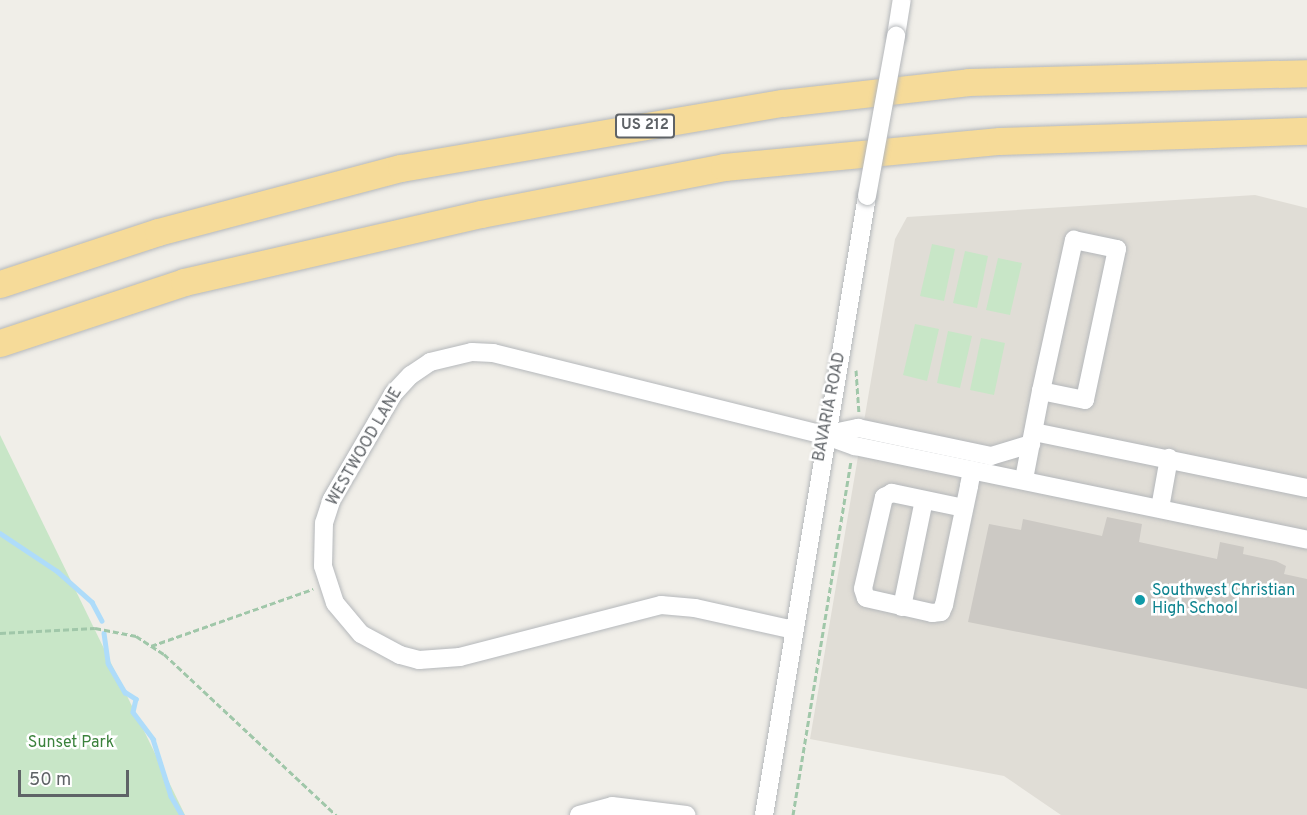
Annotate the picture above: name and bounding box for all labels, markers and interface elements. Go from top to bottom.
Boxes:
road number: US 212 [615,114,675,138]
street label: BAVARIA ROAD [810,350,850,464]
street label: WESTWOOD LANE [323,385,407,509]
place label: Southwest Christian High School [1152,581,1295,619]
marker: Southwest Christian High School [1133,593,1147,607]
park label: Sunset Park [28,733,114,753]
scale bar [21,758,132,796]
text: 50 m [29,769,71,792]

